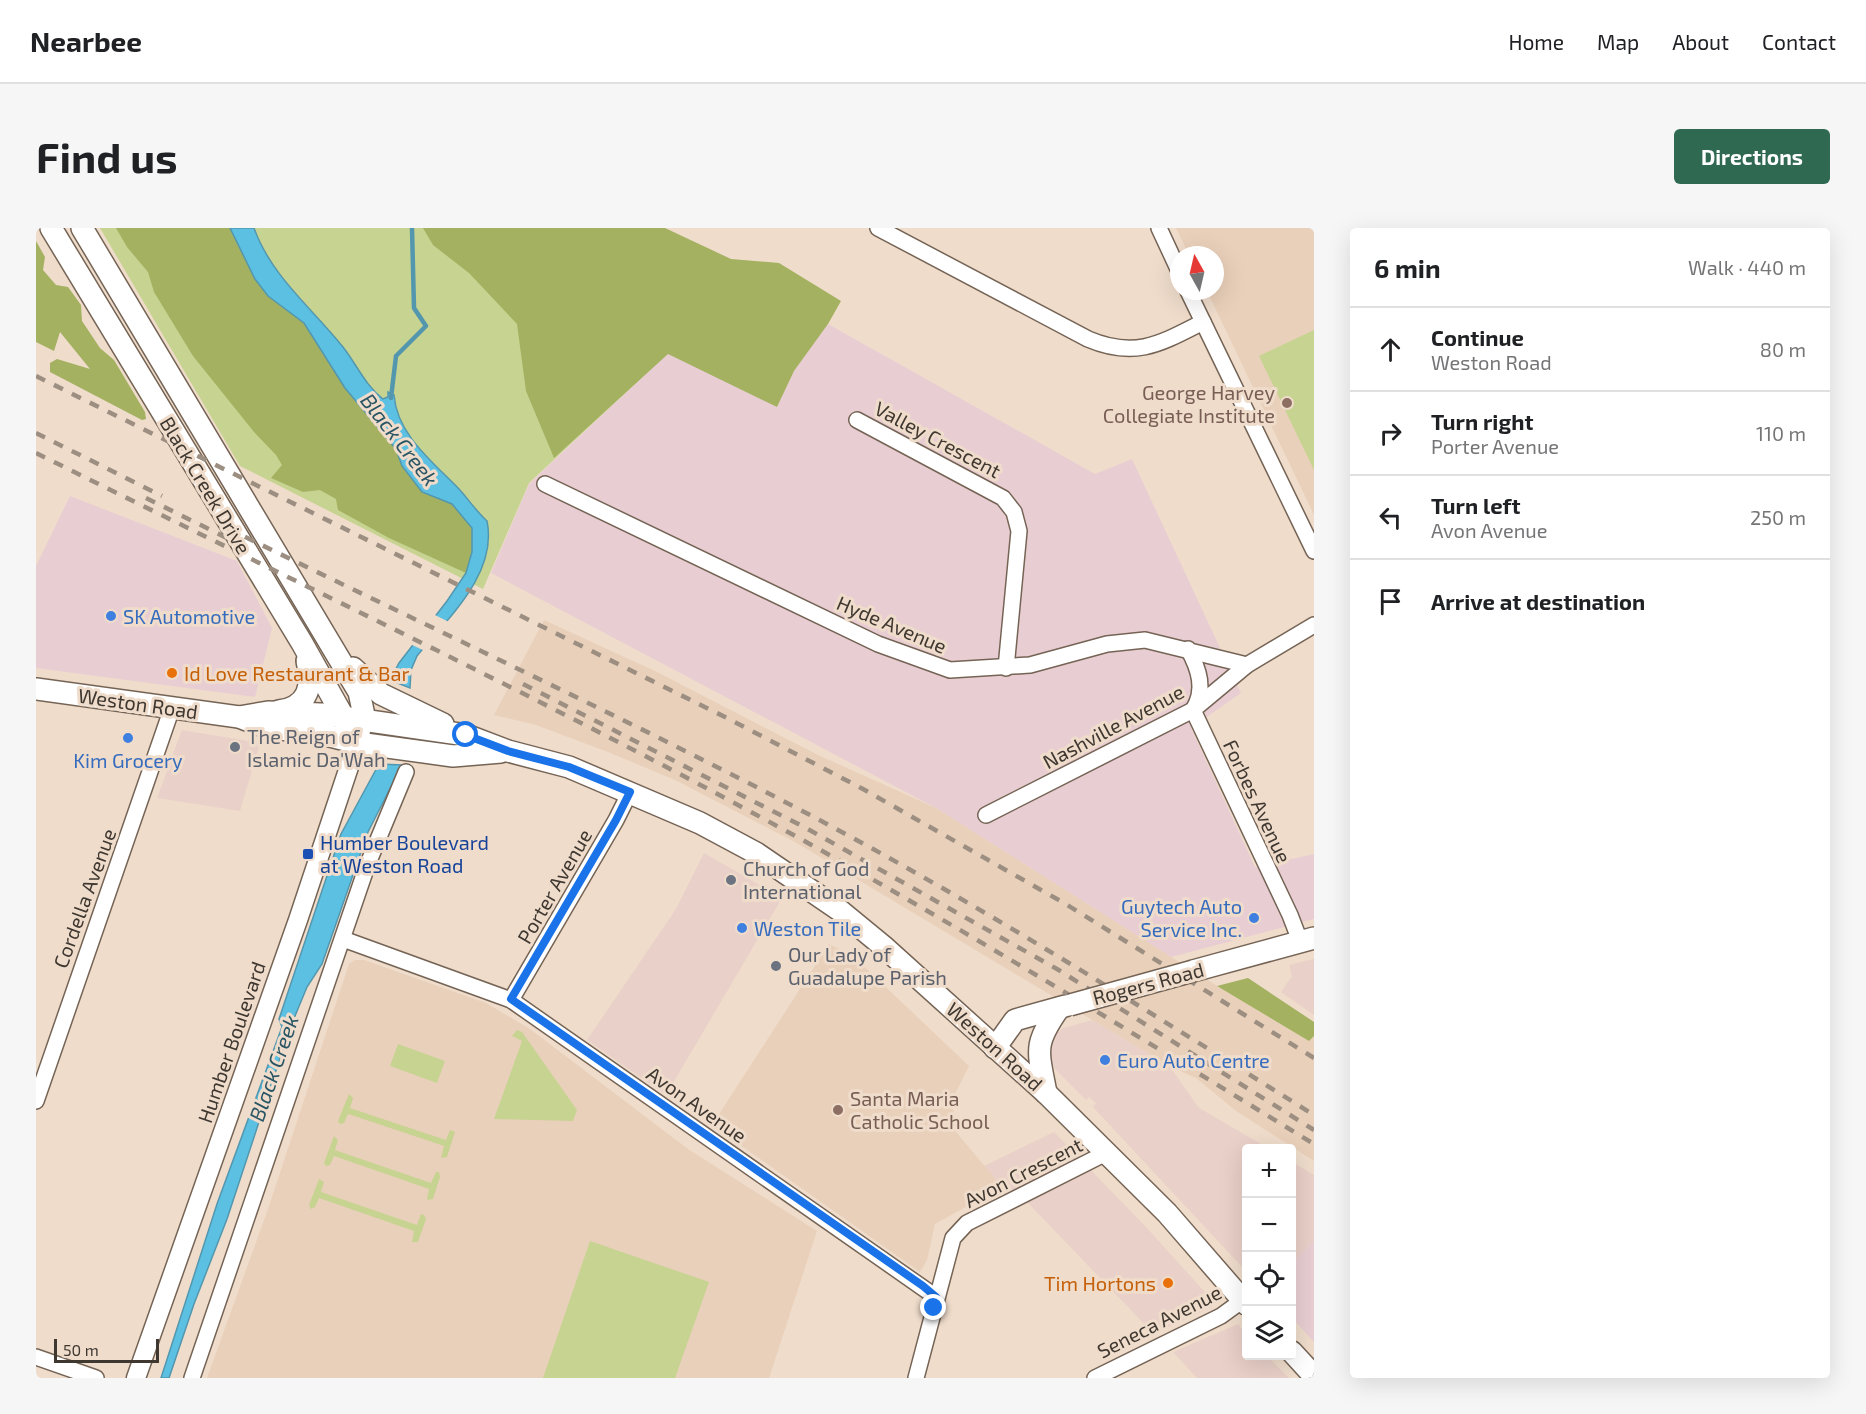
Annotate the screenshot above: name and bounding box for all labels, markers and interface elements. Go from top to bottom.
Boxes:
text: Nearbee [30,24,142,58]
text: Home [1508,29,1564,54]
text: Map [1597,29,1639,54]
text: About [1672,29,1729,54]
text: Contact [1762,29,1836,54]
button: Directions [1674,129,1830,184]
text: Find us [36,131,178,181]
north arrow [1170,246,1224,300]
text: 6 min [1374,252,1441,283]
text: Walk · 440 m [1688,255,1806,279]
text: Continue [1431,324,1524,350]
icon: ahead [1374,333,1407,366]
text: 80 m [1760,337,1806,361]
text: Weston Road [1431,350,1552,374]
place label: George Harvey Collegiate Institute [1103,380,1275,427]
water label: Black Creek [356,388,444,490]
street label: Valley Crescent [871,396,1006,483]
marker: George Harvey Collegiate Institute [1280,396,1294,410]
text: Turn right [1431,408,1533,434]
street label: Black Creek Drive [156,412,256,558]
icon: right [1374,417,1407,450]
text: 110 m [1756,421,1806,445]
text: Porter Avenue [1431,434,1559,458]
text: Turn left [1431,492,1520,518]
icon: left [1374,501,1407,534]
text: 250 m [1750,505,1806,529]
text: Avon Avenue [1431,518,1548,542]
icon: arrive [1374,585,1407,618]
text: Arrive at destination [1431,588,1645,614]
street label: Hyde Avenue [833,590,951,658]
place label: SK Automotive [123,604,255,628]
marker: SK Automotive [104,609,118,623]
place label: Id Love Restaurant & Bar [184,661,409,685]
marker: Id Love Restaurant & Bar [165,666,179,680]
street label: Nashville Avenue [1038,679,1188,773]
street label: Weston Road [77,683,199,723]
route start [452,721,478,747]
place label: The Reign of Islamic Da'Wah [247,724,386,771]
marker: Kim Grocery [121,731,135,745]
street label: Forbes Avenue [1219,736,1297,866]
marker: The Reign of Islamic Da'Wah [228,740,242,754]
place label: Kim Grocery [73,748,183,772]
street label: Cordella Avenue [48,825,120,971]
street label: Porter Avenue [512,825,596,947]
place label: Humber Boulevard at Weston Road [320,830,489,877]
marker: Humber Boulevard at Weston Road [301,847,315,861]
place label: Church of God International [743,856,869,903]
marker: Church of God International [724,873,738,887]
place label: Guytech Auto Service Inc. [1121,894,1242,941]
marker: Guytech Auto Service Inc. [1247,911,1261,925]
place label: Weston Tile [754,916,861,940]
marker: Weston Tile [735,921,749,935]
place label: Our Lady of Guadalupe Parish [788,942,947,989]
street label: Rogers Road [1090,957,1206,1009]
street label: Humber Boulevard [192,958,270,1126]
marker: Our Lady of Guadalupe Parish [769,959,783,973]
street label: Weston Road [942,997,1048,1095]
water label: Black Creek [243,1012,303,1124]
place label: Euro Auto Centre [1117,1048,1270,1072]
marker: Euro Auto Centre [1098,1053,1112,1067]
street label: Avon Avenue [642,1061,752,1147]
place label: Santa Maria Catholic School [850,1086,989,1133]
marker: Santa Maria Catholic School [831,1103,845,1117]
street label: Avon Crescent [960,1132,1087,1212]
map controls [1242,1144,1296,1360]
button: + [1242,1144,1296,1198]
button: − [1242,1198,1296,1252]
button: locate [1242,1252,1296,1306]
place label: Tim Hortons [1044,1271,1156,1295]
marker: Tim Hortons [1161,1276,1175,1290]
street label: Seneca Avenue [1093,1279,1225,1363]
route end [920,1294,946,1320]
button: layers [1242,1306,1296,1360]
scale bar [54,1336,159,1364]
text: 50 m [63,1340,99,1359]

